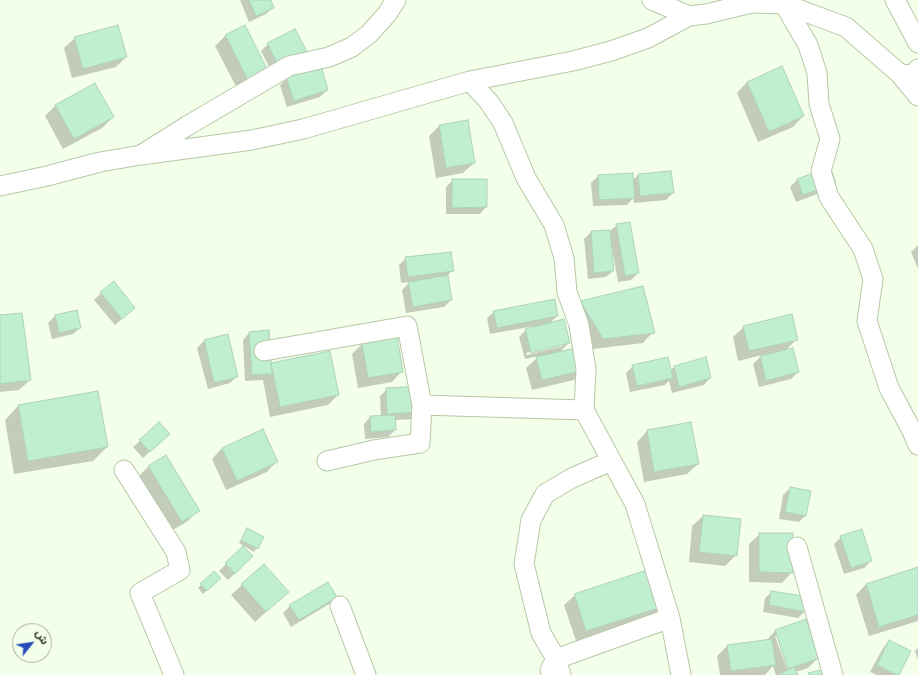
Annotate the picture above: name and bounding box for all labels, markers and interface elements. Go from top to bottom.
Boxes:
north arrow [12,623,52,663]
text: ش [33,628,50,647]

